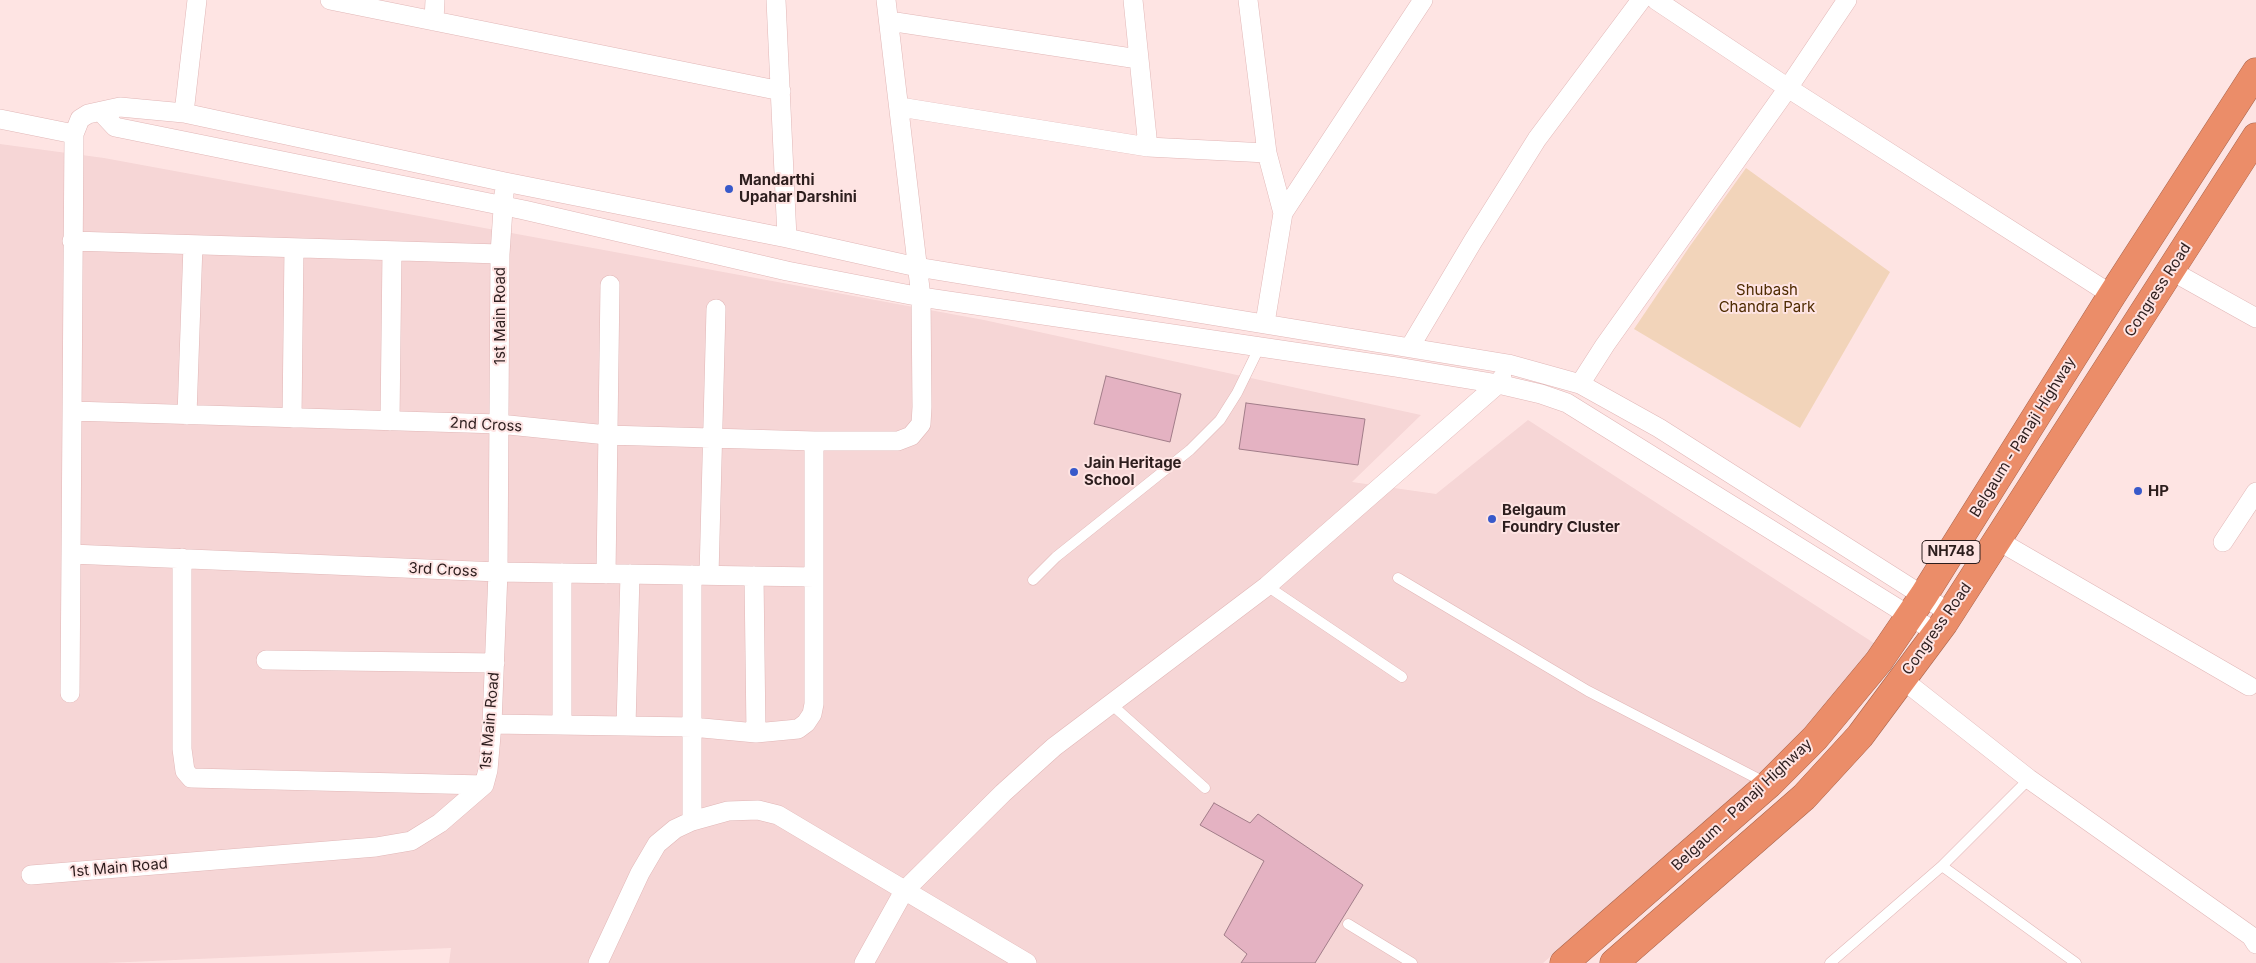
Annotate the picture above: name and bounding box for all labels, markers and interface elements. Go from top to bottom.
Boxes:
place label: Mandarthi Upahar Darshini [739,171,857,206]
marker: Mandarthi Upahar Darshini [723,183,735,195]
street label: Congress Road [2121,240,2195,340]
street label: 1st Main Road [491,267,509,365]
park label: Shubash Chandra Park [1719,281,1815,316]
street label: Belgaum - Panaji Highway [1966,353,2080,521]
street label: 2nd Cross [449,414,523,436]
place label: Jain Heritage School [1084,454,1182,489]
marker: Jain Heritage School [1068,466,1080,478]
place label: HP [2148,482,2169,500]
marker: HP [2132,485,2144,497]
place label: Belgaum Foundry Cluster [1502,501,1620,536]
marker: Belgaum Foundry Cluster [1486,513,1498,525]
road number: NH748 [1922,540,1980,564]
street label: 3rd Cross [408,559,478,581]
street label: Congress Road [1899,579,1975,679]
street label: 1st Main Road [477,671,503,771]
street label: Belgaum - Panaji Highway [1668,735,1816,875]
street label: 1st Main Road [69,855,169,881]

